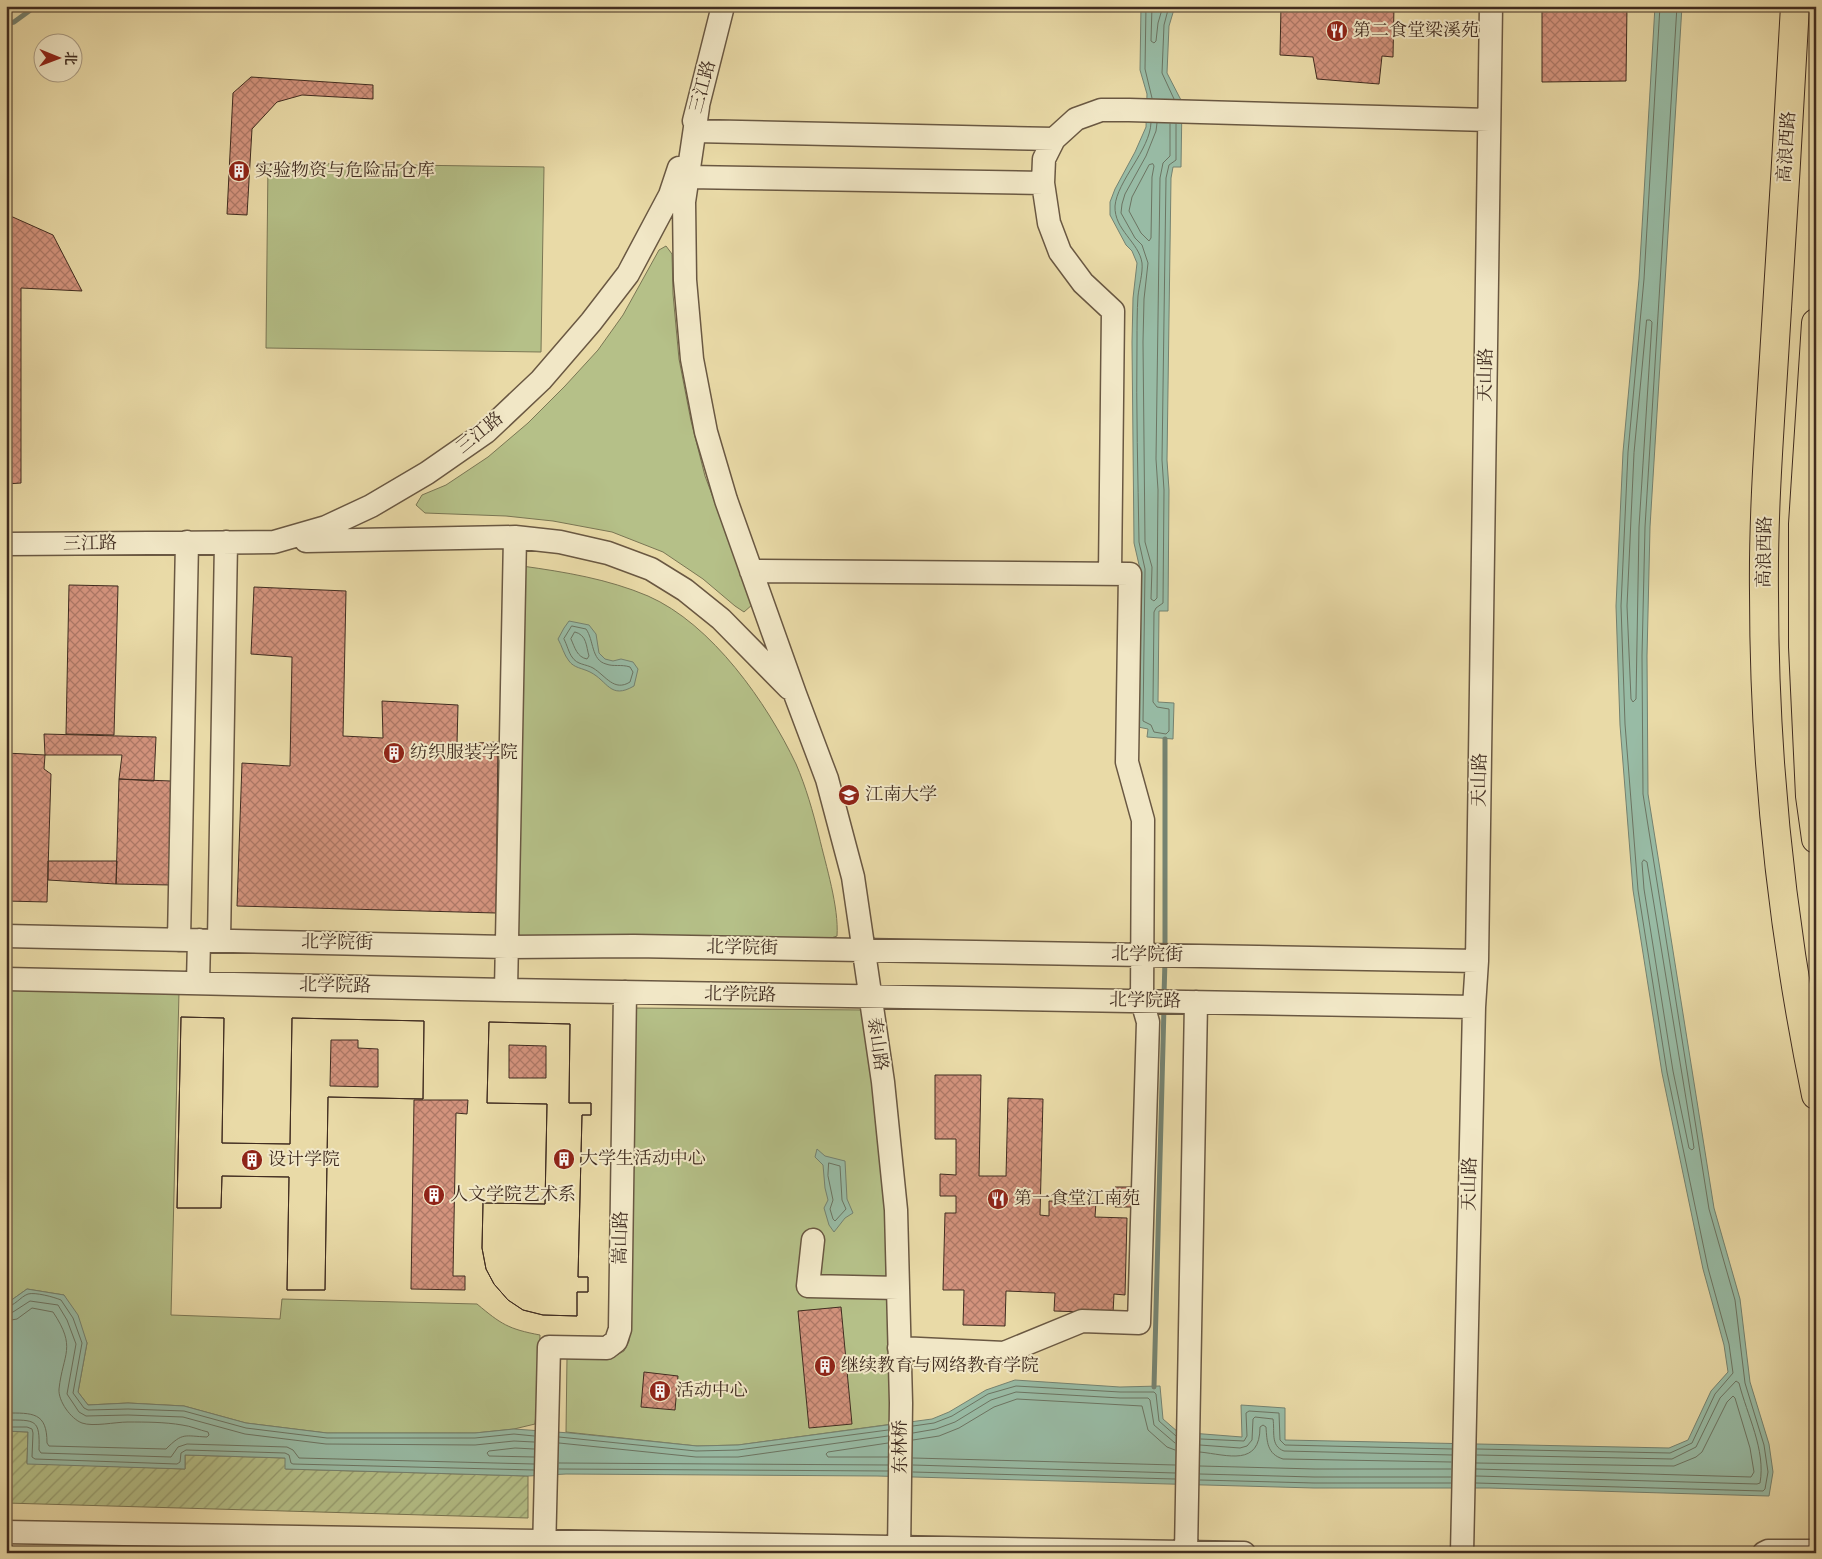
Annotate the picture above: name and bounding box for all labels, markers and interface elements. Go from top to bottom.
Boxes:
restaurant icon: 第二食堂梁溪苑 [1325,19,1349,43]
place label: 第二食堂梁溪苑 [1353,20,1479,42]
north arrow [32,32,82,82]
text: 北 [61,51,79,65]
street label: 三江路 [685,58,721,116]
street label: 高浪西路 [1774,110,1800,184]
building icon: 实验物资与危险品仓库 [227,159,251,183]
place label: 实验物资与危险品仓库 [255,160,435,182]
street label: 天山路 [1475,348,1497,402]
street label: 三江路 [452,407,508,459]
street label: 高浪西路 [1753,516,1777,588]
street label: 三江路 [63,533,117,555]
building icon: 纺织服装学院 [382,741,406,765]
place label: 纺织服装学院 [410,742,518,764]
street label: 天山路 [1469,753,1491,807]
school or university icon: 江南大学 [837,783,861,807]
place label: 江南大学 [865,784,937,806]
street label: 北学院街 [301,931,373,955]
street label: 北学院街 [706,936,778,960]
street label: 北学院街 [1111,943,1183,967]
street label: 北学院路 [299,974,371,998]
street label: 北学院路 [704,983,776,1007]
street label: 北学院路 [1109,989,1181,1013]
street label: 泰山路 [862,1016,892,1072]
building icon: 大学生活动中心 [552,1147,576,1171]
building icon: 设计学院 [240,1148,264,1172]
place label: 大学生活动中心 [580,1148,706,1170]
place label: 设计学院 [268,1149,340,1171]
street label: 天山路 [1459,1157,1481,1211]
building icon: 人文学院艺术系 [422,1183,446,1207]
place label: 人文学院艺术系 [450,1184,576,1206]
restaurant icon: 第一食堂江南苑 [986,1187,1010,1211]
place label: 第一食堂江南苑 [1014,1188,1140,1210]
street label: 嵩山路 [610,1211,632,1265]
building icon: 继续教育与网络教育学院 [813,1354,837,1378]
place label: 继续教育与网络教育学院 [841,1355,1039,1377]
building icon: 活动中心 [648,1379,672,1403]
place label: 活动中心 [676,1380,748,1402]
street label: 东林桥 [890,1420,912,1474]

